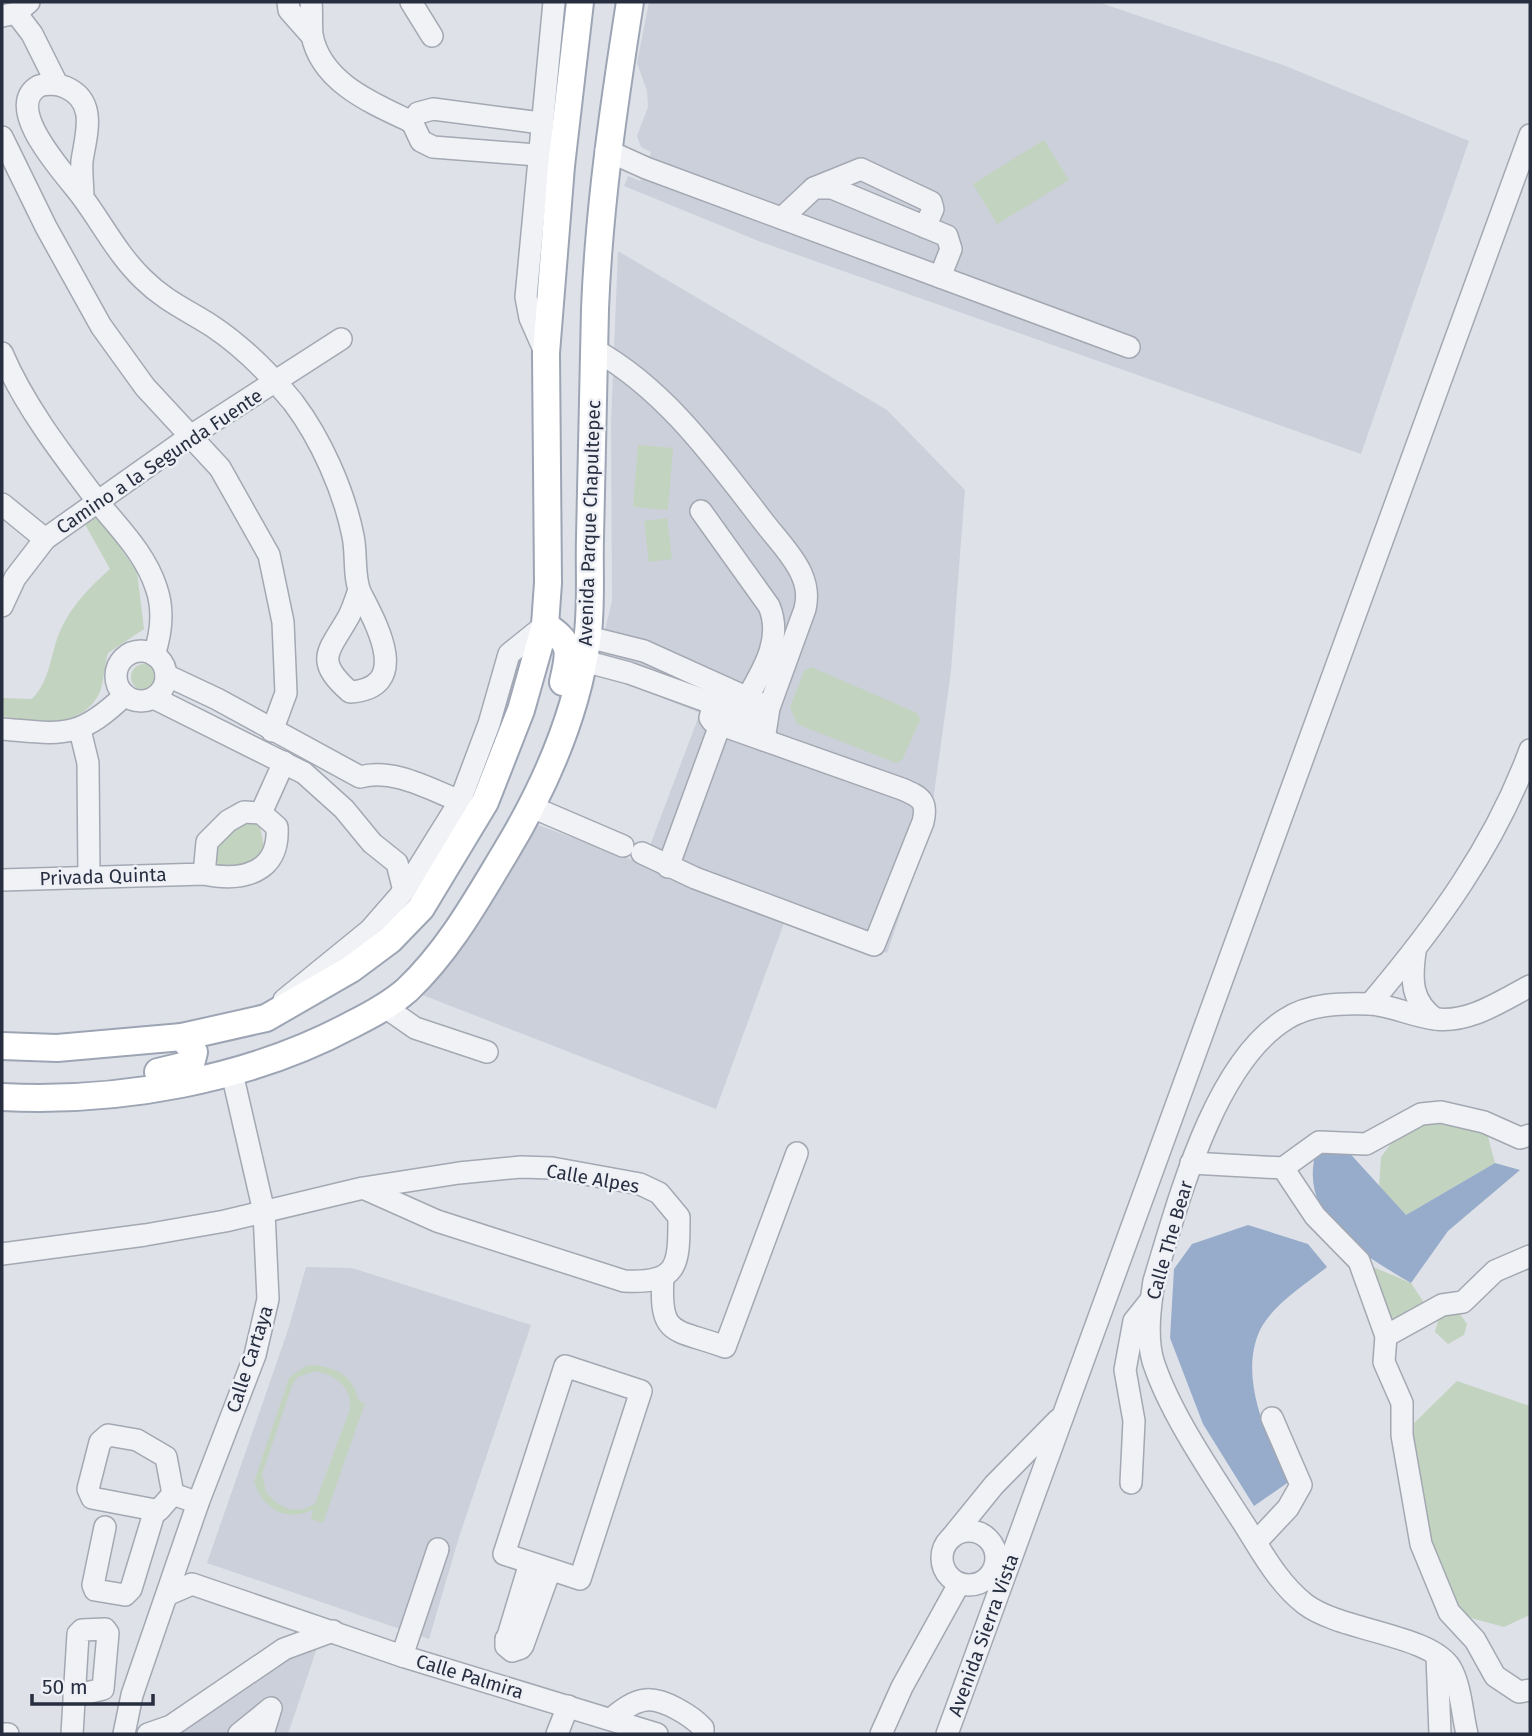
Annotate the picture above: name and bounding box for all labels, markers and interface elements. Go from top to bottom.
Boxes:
street label: Camino a la Segunda Fuente [52,384,267,539]
street label: Avenida Parque Chapultepec [574,400,605,646]
street label: Privada Quinta [39,863,167,890]
street label: Calle Alpes [545,1159,641,1198]
street label: Calle The Bear [1142,1177,1198,1302]
street label: Calle Cartaya [221,1303,278,1416]
street label: Avenida Sierra Vista [943,1551,1024,1719]
street label: Calle Palmira [413,1649,526,1704]
scale bar [32,1662,152,1706]
text: 50 m [42,1674,88,1700]

